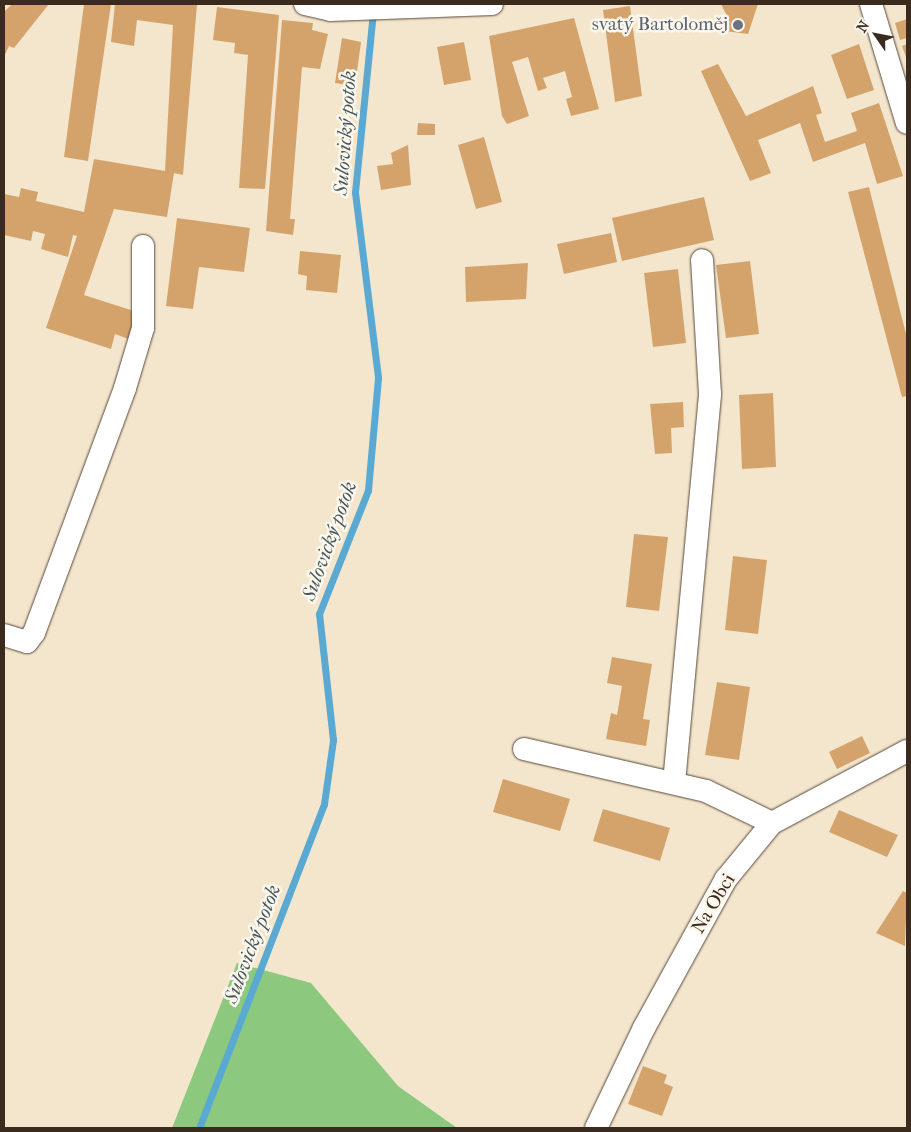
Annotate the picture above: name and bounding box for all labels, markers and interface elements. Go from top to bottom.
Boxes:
north arrow [851,10,901,60]
place label: svatý Bartoloměj [592,14,728,36]
text: N [853,17,873,36]
marker: svatý Bartoloměj [732,19,744,31]
water label: Sulovický potok [329,70,361,196]
water label: Sulovický potok [296,478,362,604]
street label: Na Obci [687,870,741,938]
water label: Sulovický potok [218,881,286,1007]

